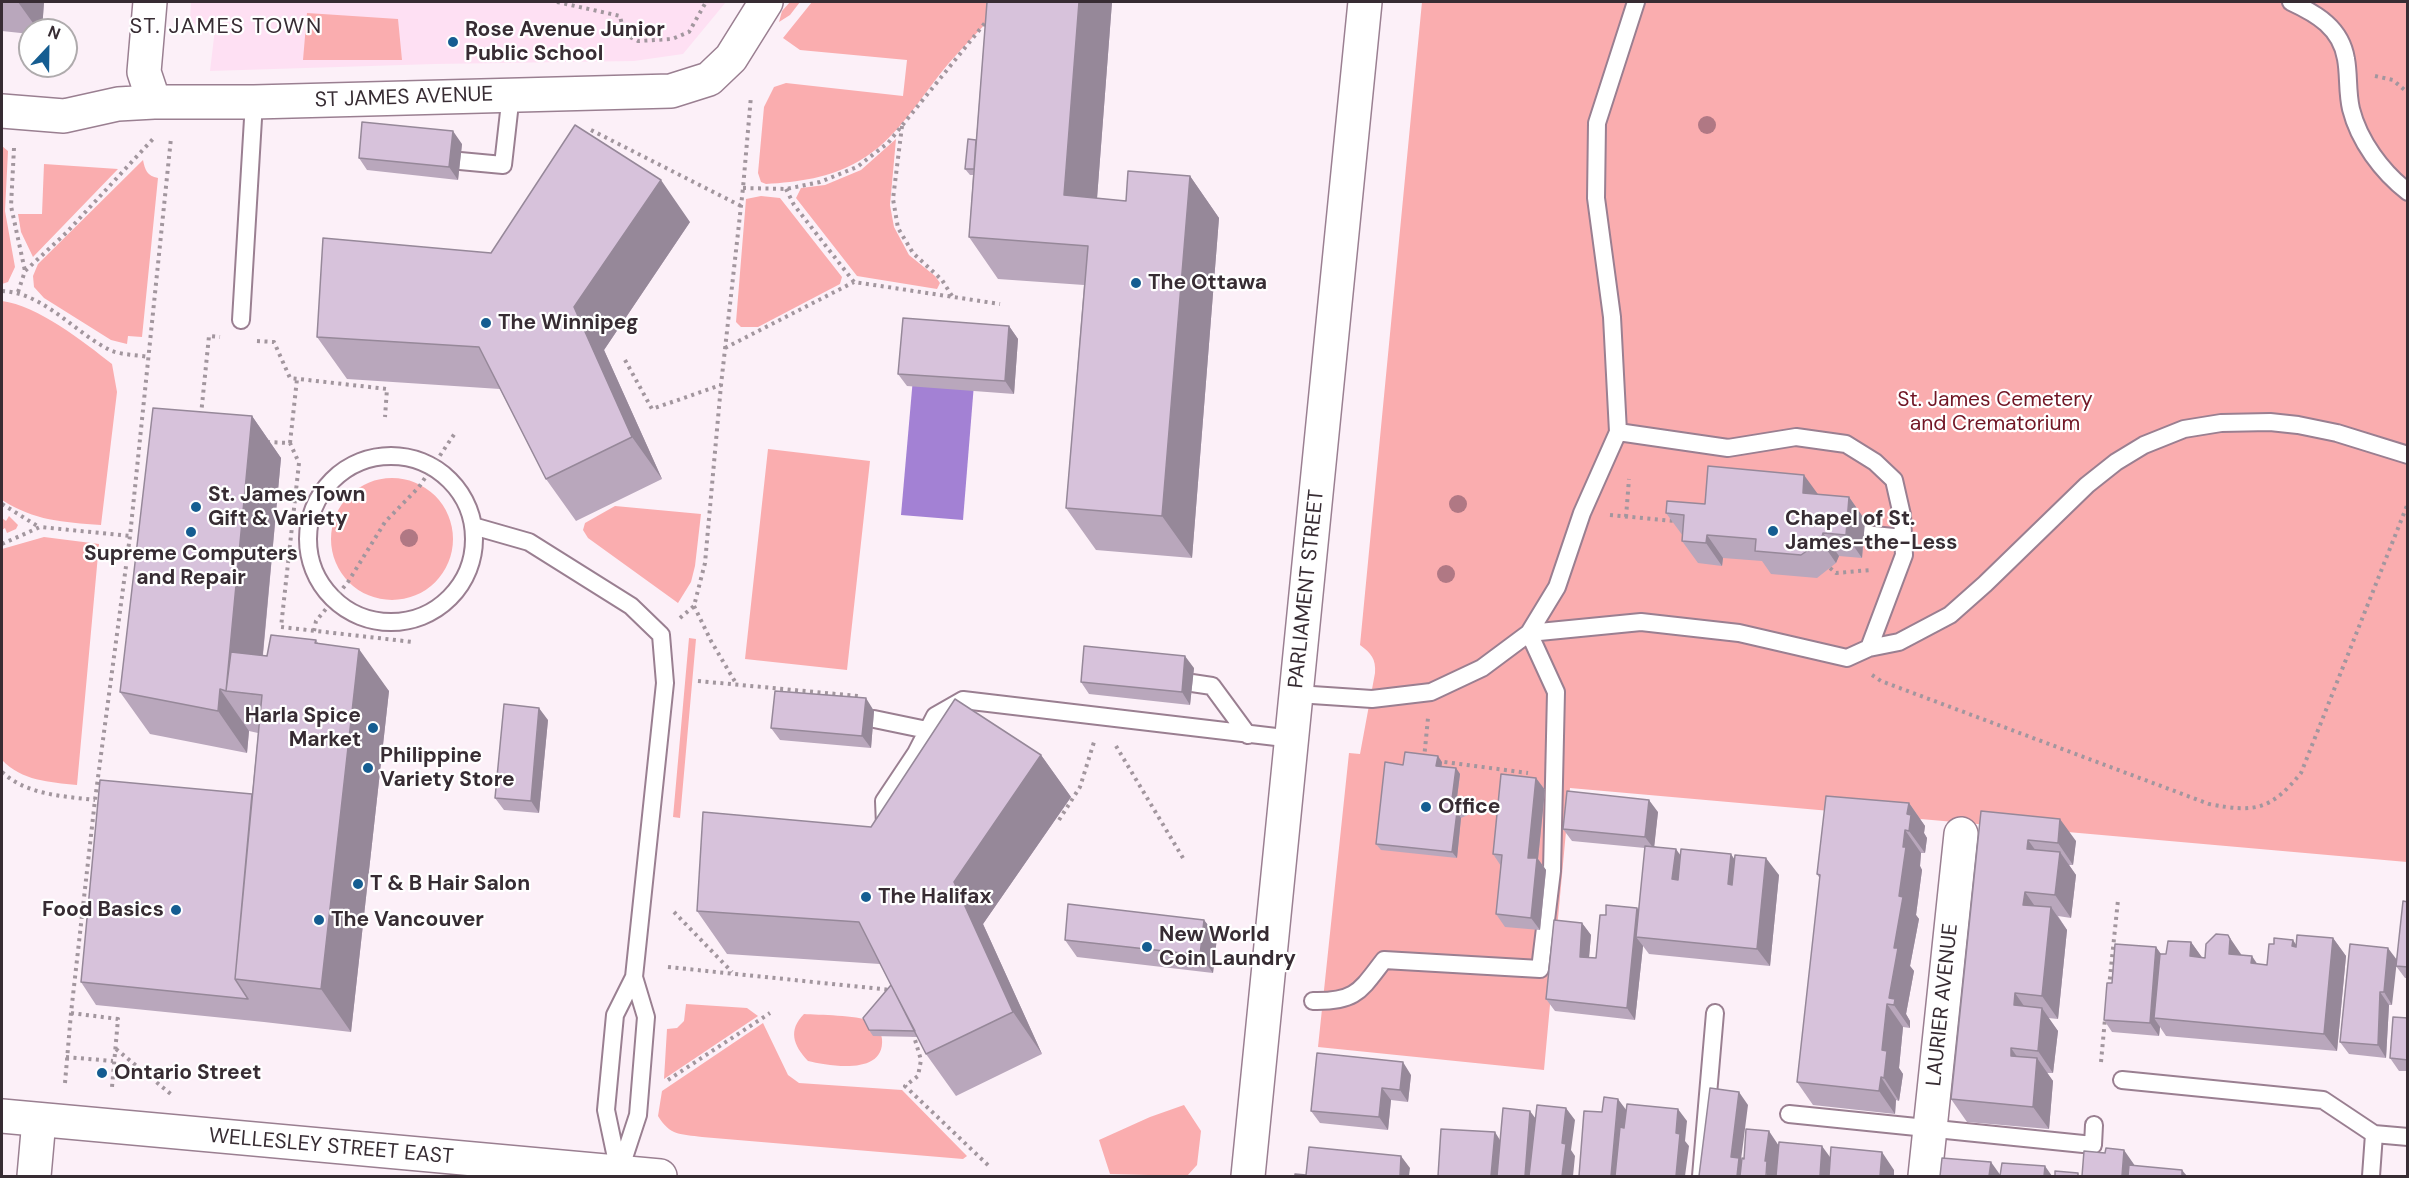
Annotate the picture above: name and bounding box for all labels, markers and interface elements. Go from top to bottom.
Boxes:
district label: ST. JAMES TOWN [129,14,323,40]
place label: Rose Avenue Junior Public School [465,17,665,67]
north arrow [18,18,78,78]
text: N [45,21,64,45]
marker: Rose Avenue Junior Public School [446,35,460,49]
street label: ST JAMES AVENUE [314,82,494,114]
place label: The Ottawa [1148,270,1267,296]
marker: The Ottawa [1129,276,1143,290]
place label: The Winnipeg [498,310,639,336]
marker: The Winnipeg [479,316,493,330]
park label: St. James Cemetery and Crematorium [1897,387,2093,437]
place label: St. James Town Gift & Variety [208,482,365,532]
street label: PARLIAMENT STREET [1284,488,1330,690]
marker: St. James Town Gift & Variety [189,500,203,514]
place label: Chapel of St. James-the-Less [1785,506,1957,556]
marker: Chapel of St. James-the-Less [1766,524,1780,538]
marker: Supreme Computers and Repair [184,525,198,539]
place label: Supreme Computers and Repair [84,541,298,591]
place label: Harla Spice Market [245,703,361,753]
marker: Harla Spice Market [366,721,380,735]
place label: Philippine Variety Store [380,743,515,793]
marker: Philippine Variety Store [361,761,375,775]
place label: Office [1438,794,1500,820]
marker: Office [1419,800,1433,814]
place label: T & B Hair Salon [370,871,530,897]
marker: T & B Hair Salon [351,877,365,891]
place label: The Halifax [878,884,991,910]
marker: The Halifax [859,890,873,904]
place label: Food Basics [42,897,164,923]
marker: Food Basics [169,903,183,917]
place label: The Vancouver [331,907,484,933]
marker: The Vancouver [312,913,326,927]
place label: New World Coin Laundry [1159,922,1296,972]
street label: LAURIER AVENUE [1922,922,1964,1088]
marker: New World Coin Laundry [1140,940,1154,954]
place label: Ontario Street [114,1060,261,1086]
marker: Ontario Street [95,1066,109,1080]
street label: WELLESLEY STREET EAST [208,1124,454,1170]

